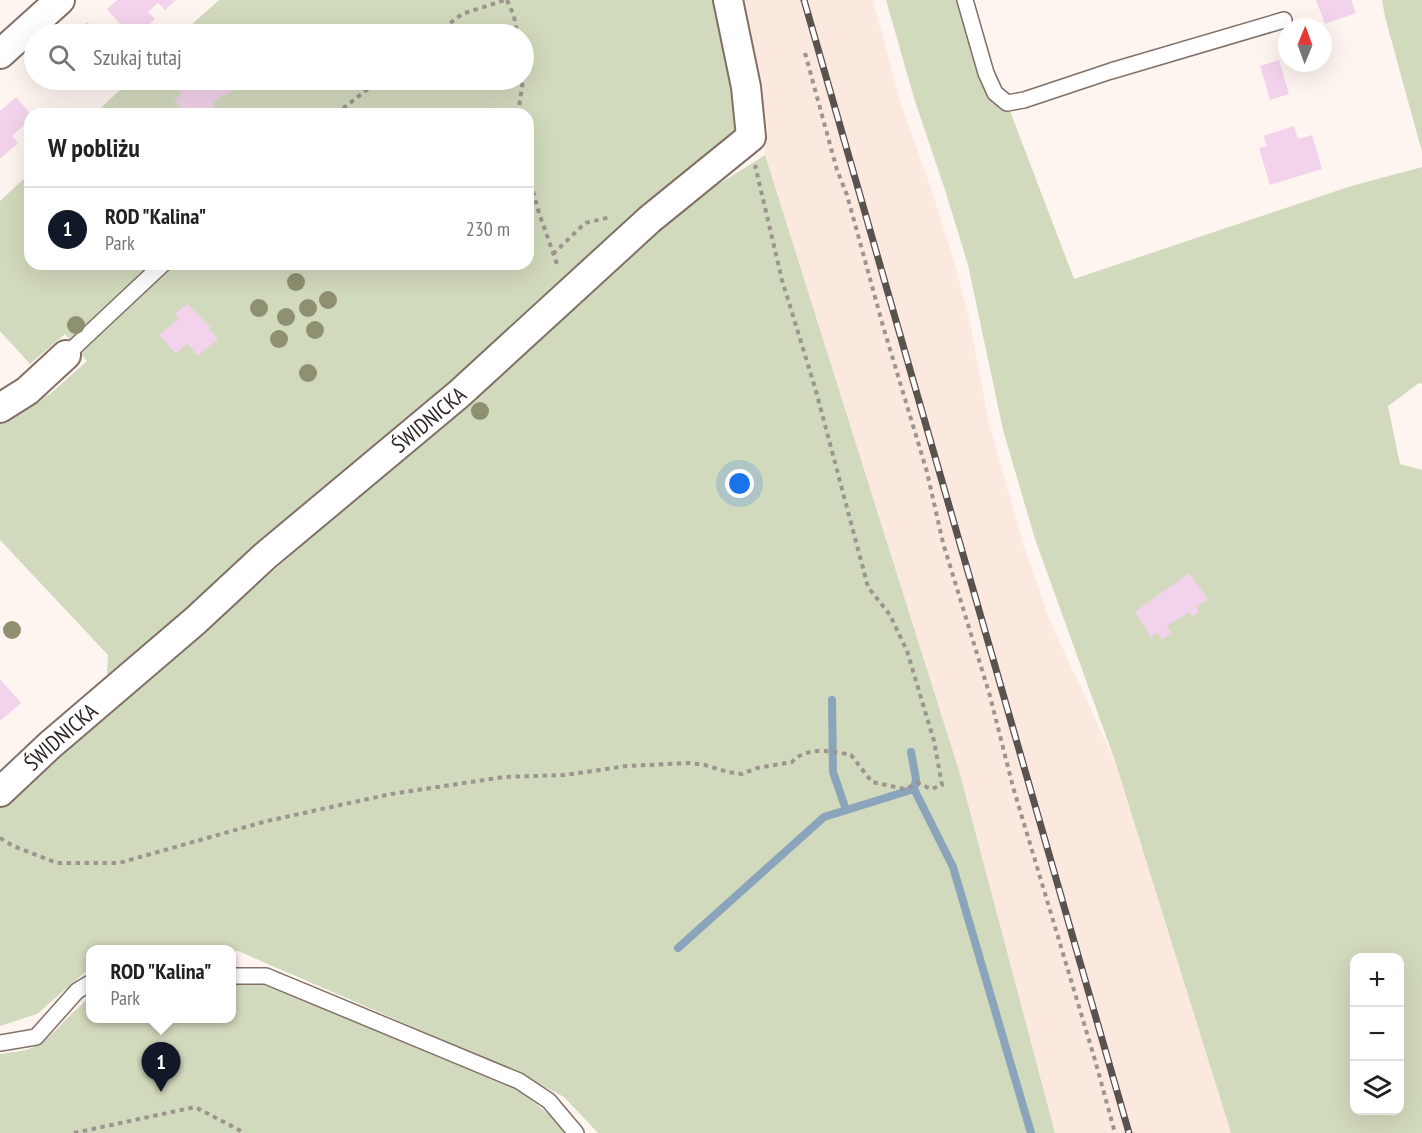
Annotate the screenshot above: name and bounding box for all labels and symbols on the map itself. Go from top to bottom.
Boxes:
north arrow [1278,18,1332,72]
street label: ŚWIDNICKA [386,380,472,459]
your location [725,469,754,498]
street label: ŚWIDNICKA [18,696,103,776]
pin: 1 [142,1042,180,1092]

